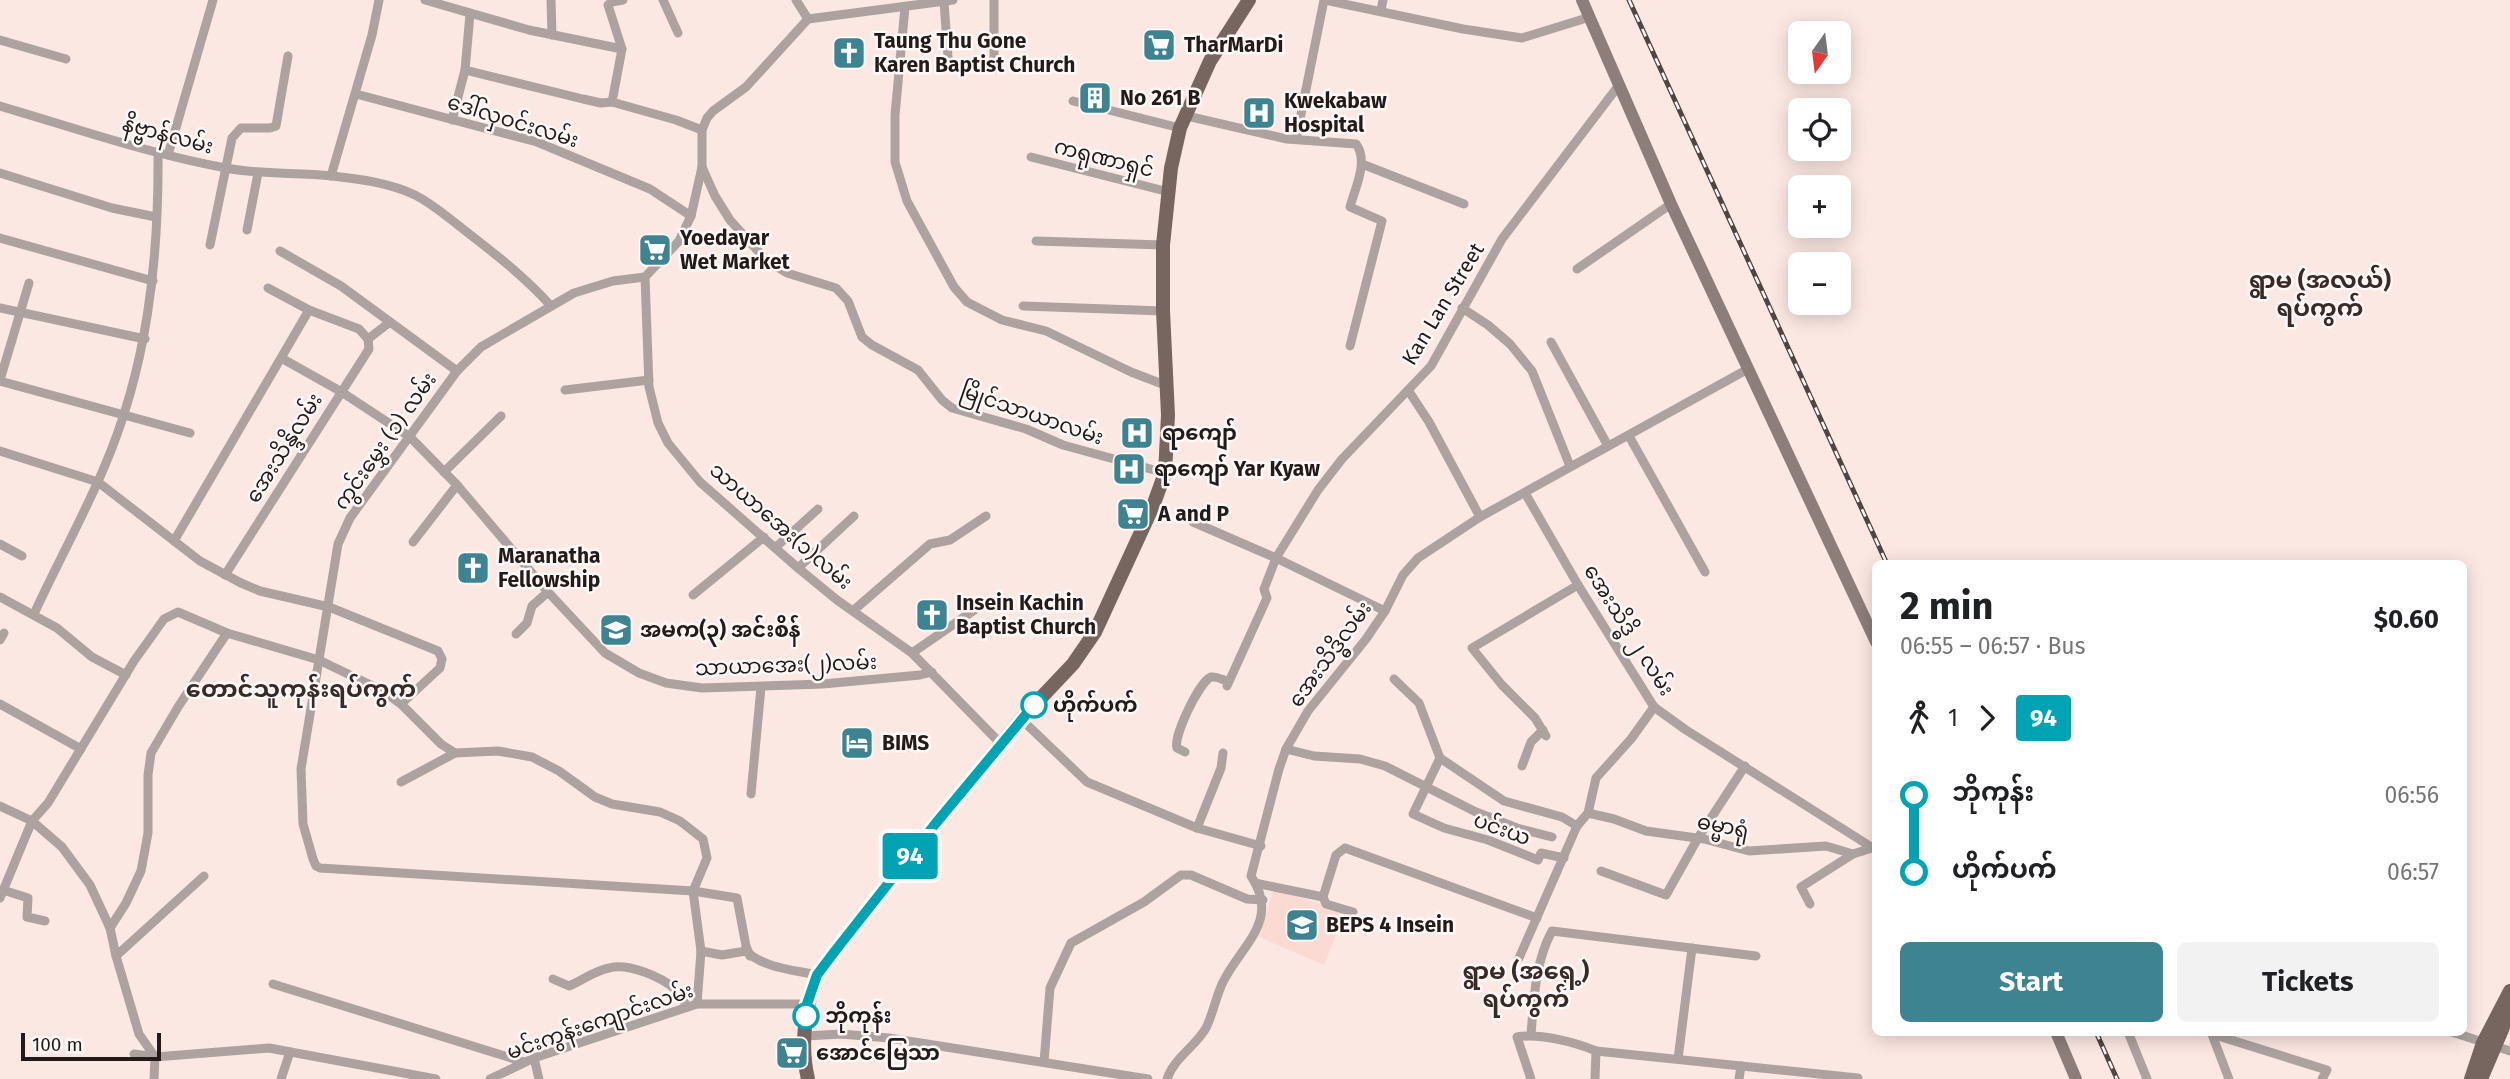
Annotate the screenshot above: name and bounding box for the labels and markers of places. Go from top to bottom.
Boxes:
supermarket icon: TharMarDi [1140,26,1178,64]
place label: Taung Thu Gone Karen Baptist Church [874,28,1075,78]
place label: TharMarDi [1184,32,1283,58]
church icon: Taung Thu Gone Karen Baptist Church [830,34,868,72]
building icon: No 261 B [1076,79,1114,117]
place label: No 261 B [1120,85,1200,111]
place label: Kwekabaw Hospital [1284,88,1387,138]
hospital icon: Kwekabaw Hospital [1240,94,1278,132]
place label: Yoedayar Wet Market [679,225,791,275]
supermarket icon: Yoedayar Wet Market [636,231,674,269]
hospital icon: ရာကျော် [1118,414,1156,452]
place label: ရာကျော် [1162,417,1237,451]
hospital icon: ရာကျော် Yar Kyaw [1110,450,1148,488]
place label: ရာကျော် Yar Kyaw [1154,453,1320,487]
supermarket icon: A and P [1114,495,1152,533]
place label: A and P [1157,501,1230,527]
place label: Maranatha Fellowship [498,543,601,593]
church icon: Maranatha Fellowship [454,549,492,587]
place label: Insein Kachin Baptist Church [956,590,1096,640]
church icon: Insein Kachin Baptist Church [913,596,951,634]
school or university icon: အမက(၃) အင်းစိန် [597,611,635,649]
place label: အမက(၃) အင်းစိန် [640,614,801,647]
place label: ဟိုက်ပက် [1053,689,1138,722]
marker: ဟိုက်ပက် [1021,692,1047,718]
hotel icon: BIMS [838,724,876,762]
place label: BIMS [882,730,929,756]
school or university icon: BEPS 4 Insein [1283,906,1321,944]
place label: BEPS 4 Insein [1326,912,1454,938]
place label: ဘိုကုန်း [825,1000,891,1033]
marker: ဘိုကုန်း [793,1003,819,1029]
supermarket icon: အောင်မြေသာ [773,1034,811,1072]
place label: အောင်မြေသာ [816,1037,940,1070]

